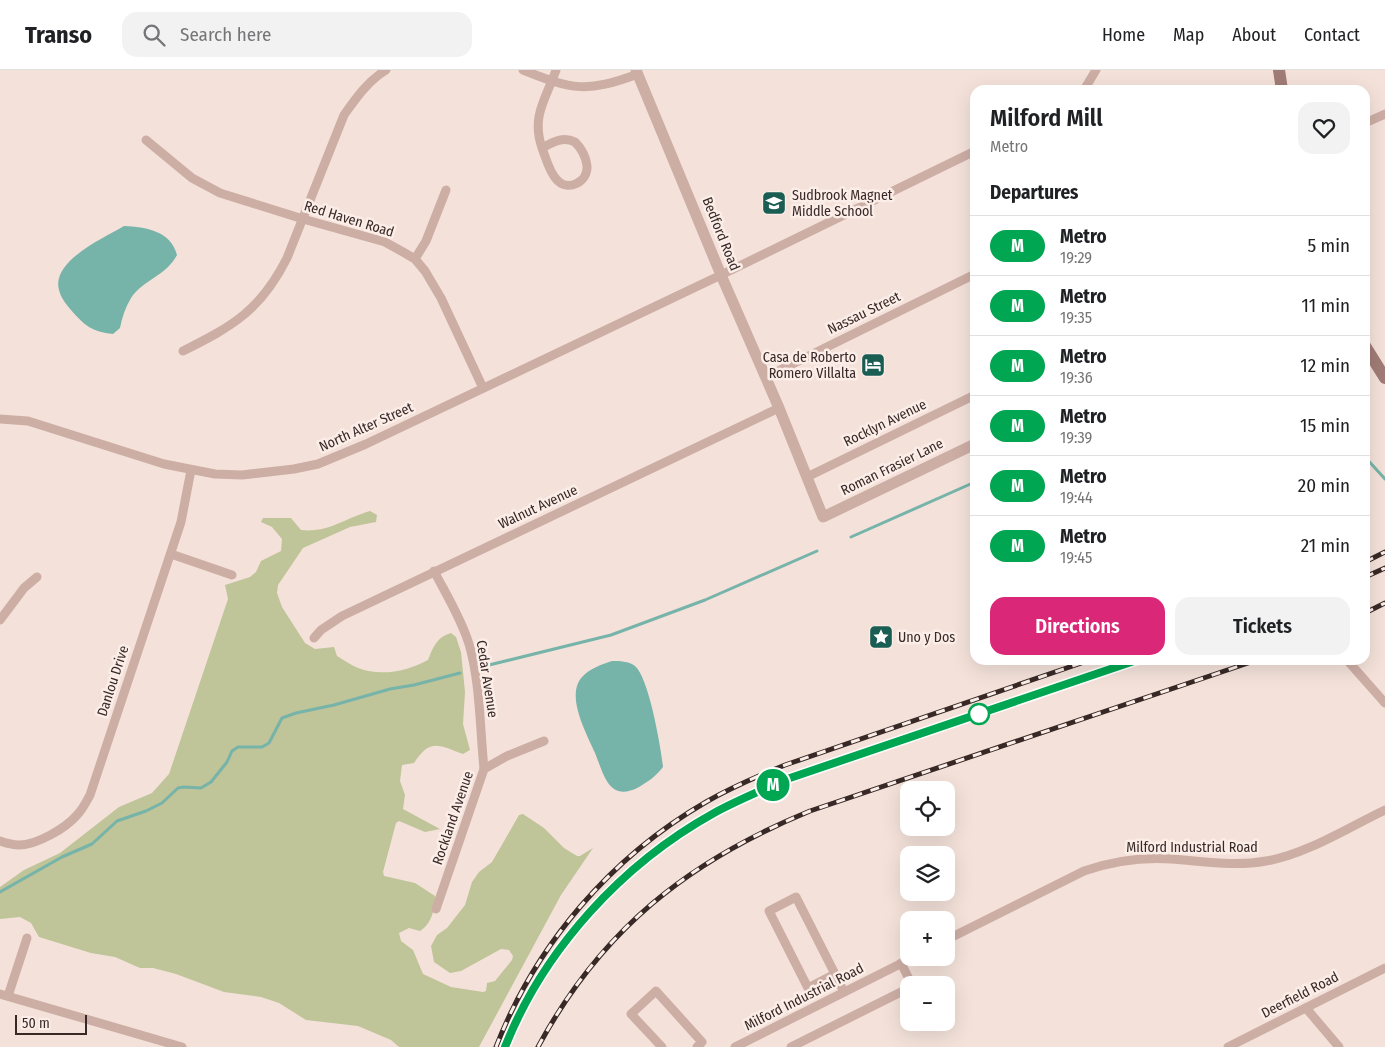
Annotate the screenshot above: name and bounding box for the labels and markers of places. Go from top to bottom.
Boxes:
place label: Sudbrook Magnet Middle School [792,187,893,220]
school or university icon: Sudbrook Magnet Middle School [761,190,787,216]
place label: Casa de Roberto Romero Villalta [763,349,856,382]
hotel icon: Casa de Roberto Romero Villalta [860,352,886,378]
place icon: Uno y Dos [868,624,894,650]
place label: Uno y Dos [898,629,955,646]
unlabelled marker [968,703,990,725]

